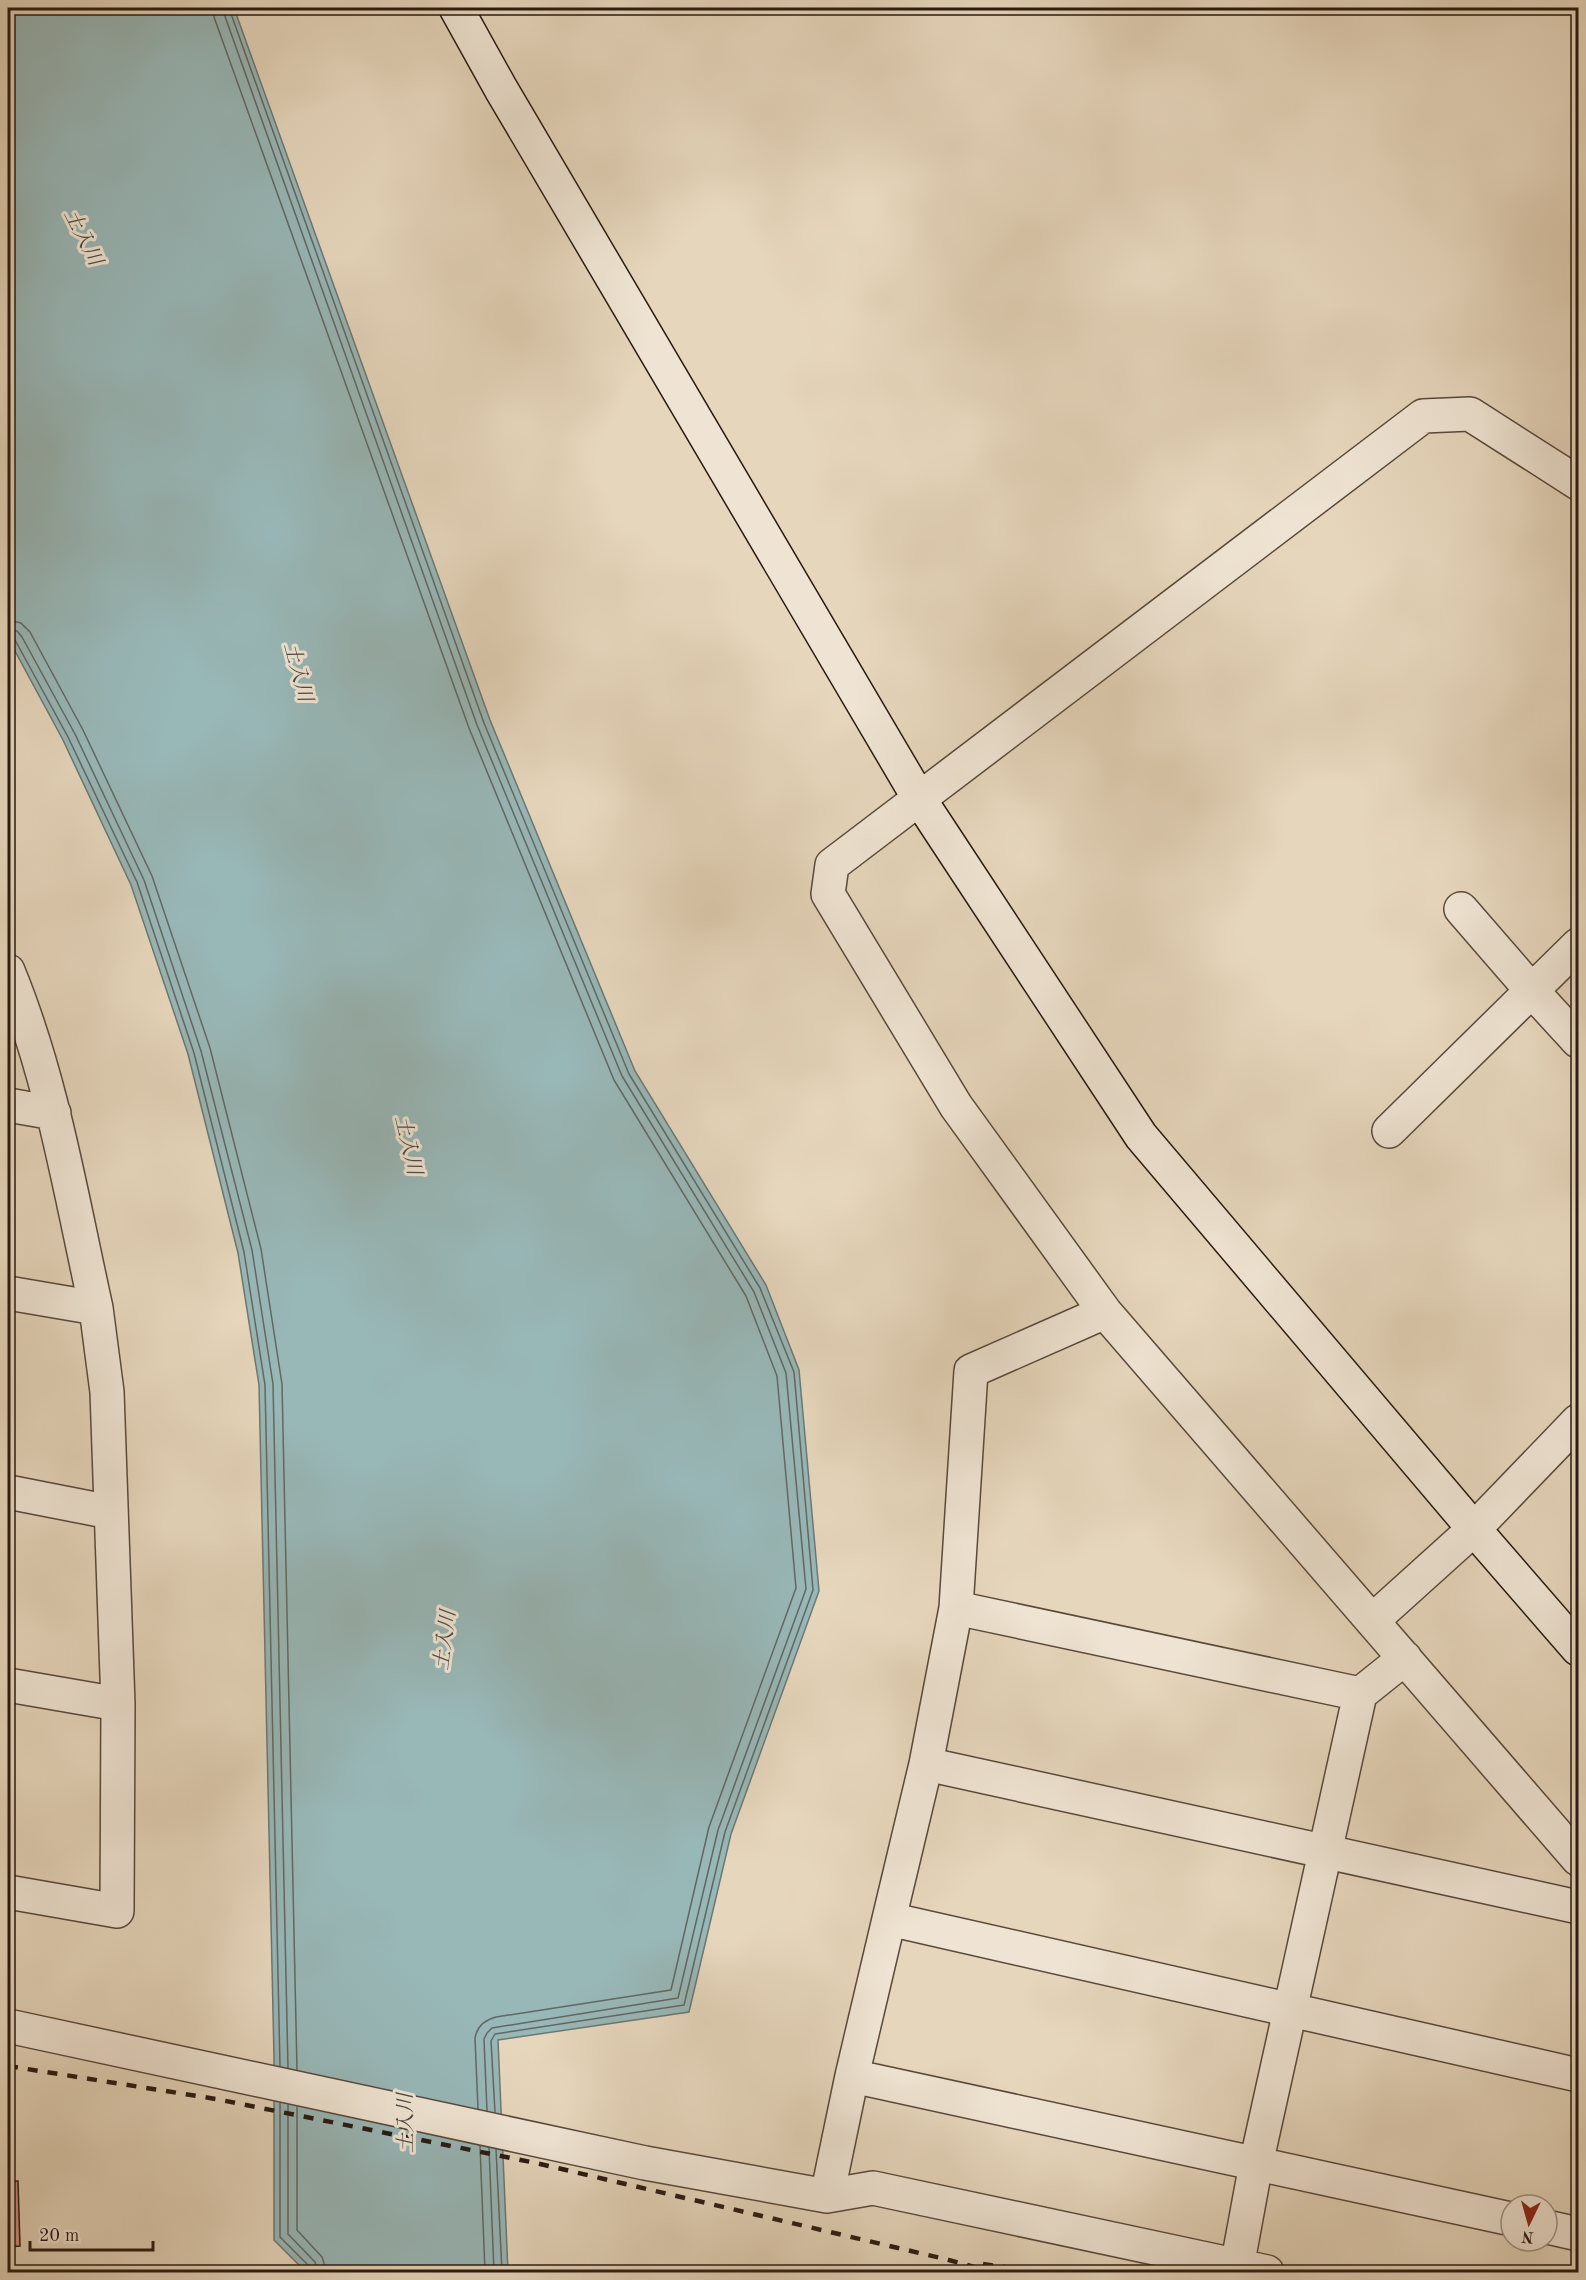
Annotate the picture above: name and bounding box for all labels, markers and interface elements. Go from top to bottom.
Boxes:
water label: 土入川 [60,206,107,271]
water label: 土入川 [280,640,317,706]
water label: 土入川 [391,1114,426,1179]
water label: 土入川 [430,1607,460,1671]
water label: 土入川 [394,2091,418,2153]
north arrow [1499,2193,1559,2253]
scale bar [30,2214,153,2252]
text: 20 m [39,2227,79,2245]
text: N [1520,2227,1535,2244]

